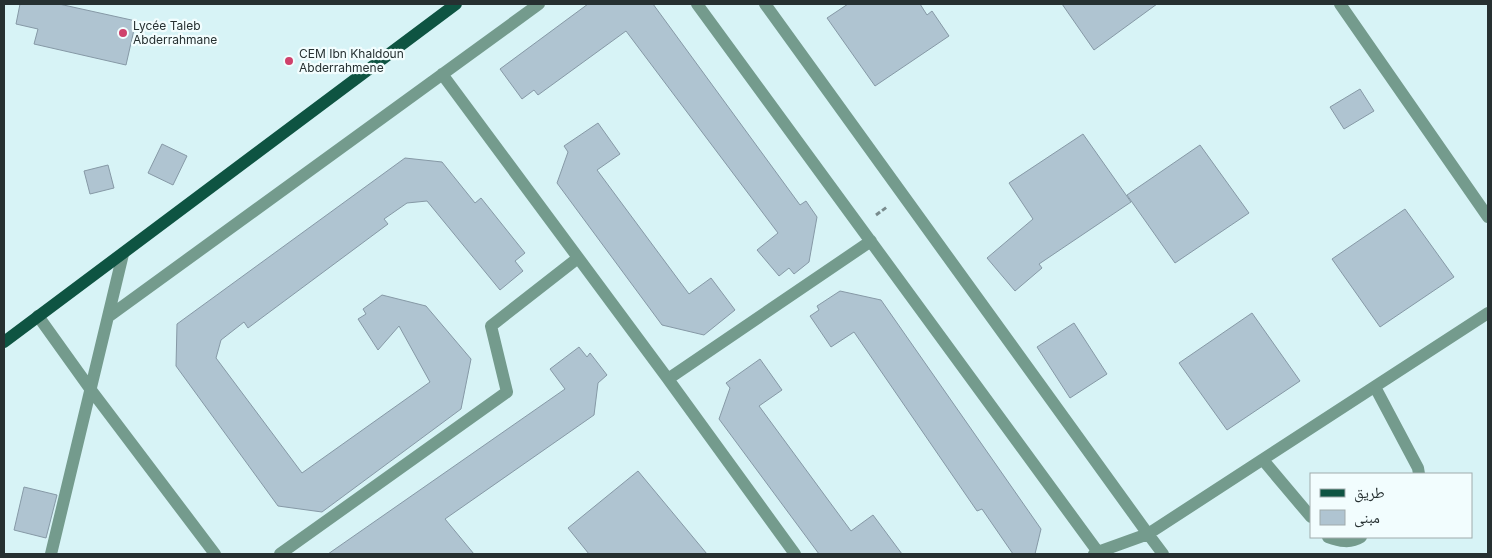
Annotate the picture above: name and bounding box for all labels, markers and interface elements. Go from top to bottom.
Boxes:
place label: Lycée Taleb Abderrahmane [133,18,217,47]
marker: Lycée Taleb Abderrahmane [117,27,129,39]
place label: CEM Ibn Khaldoun Abderrahmene [299,46,404,75]
marker: CEM Ibn Khaldoun Abderrahmene [283,55,295,67]
legend [1310,473,1472,538]
text: طريق [1354,483,1385,503]
text: مبنى [1354,508,1380,528]

